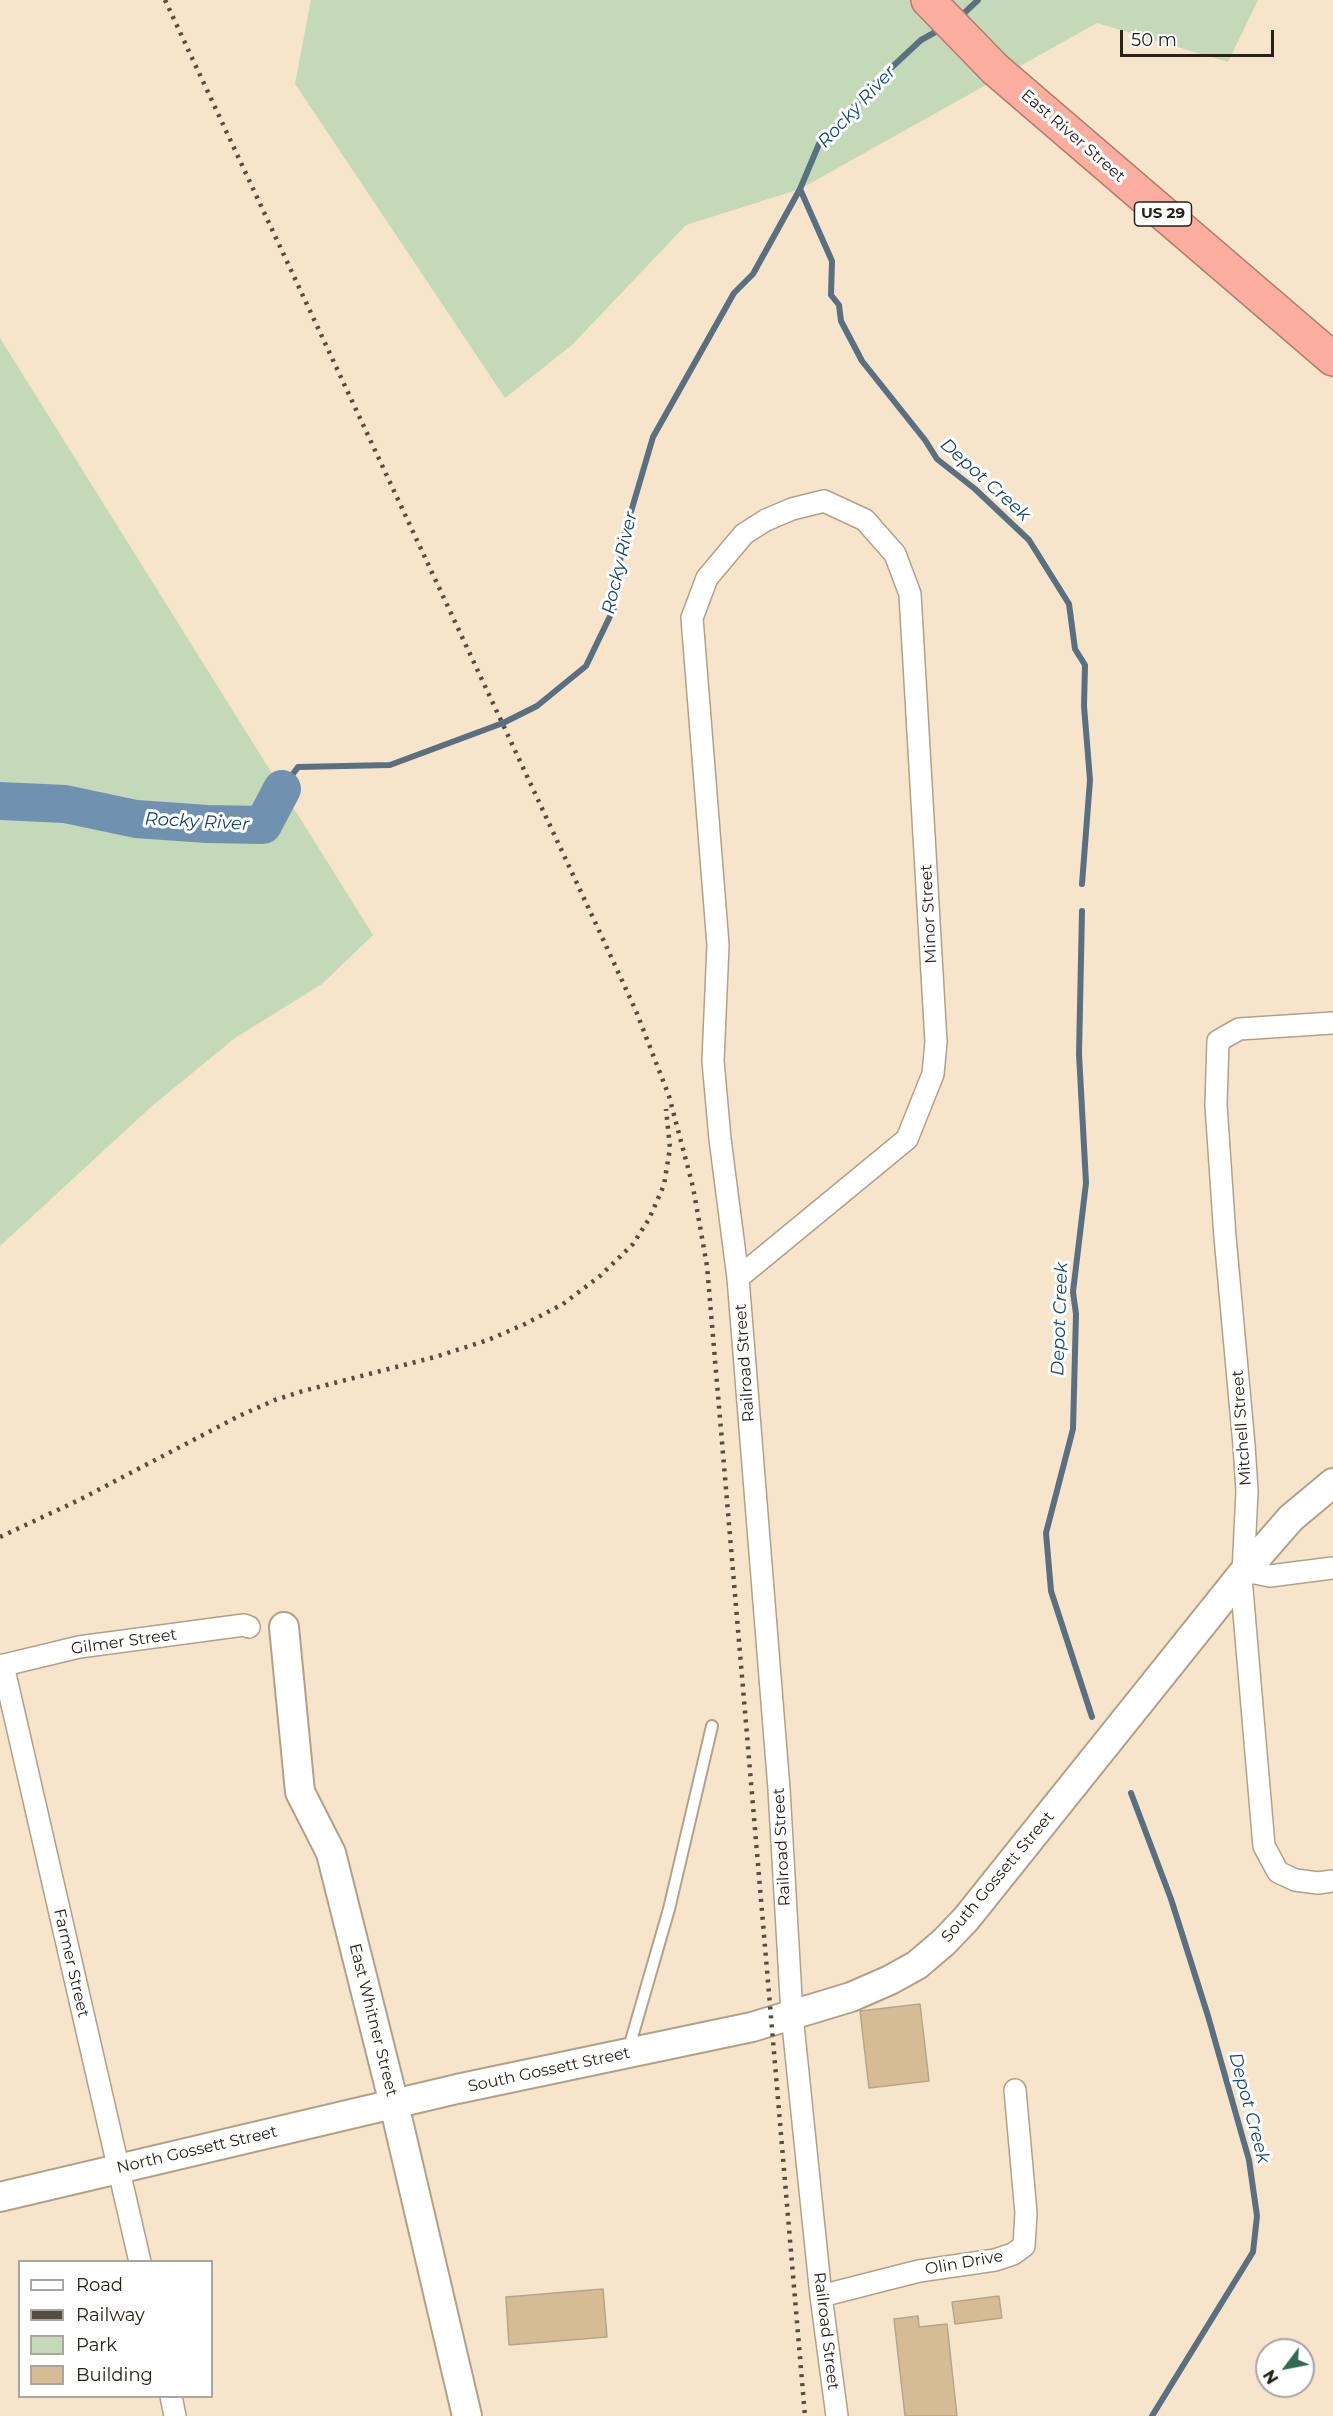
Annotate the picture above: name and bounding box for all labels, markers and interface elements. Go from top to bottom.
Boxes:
scale bar [1123,18,1278,56]
text: 50 m [1131,29,1177,51]
water label: Rocky River [813,61,901,153]
street label: East River Street [1017,86,1129,186]
road number: US 29 [1134,202,1192,226]
water label: Depot Creek [936,434,1034,526]
water label: Rocky River [598,510,642,616]
water label: Rocky River [144,808,250,836]
street label: Minor Street [917,864,941,964]
water label: Depot Creek [1047,1262,1073,1376]
street label: Railroad Street [731,1303,759,1423]
street label: Mitchell Street [1228,1369,1256,1487]
street label: Gilmer Street [70,1625,178,1659]
street label: Railroad Street [769,1787,795,1907]
street label: South Gossett Street [938,1808,1058,1946]
street label: Farmer Street [49,1907,93,2019]
street label: East Whitner Street [345,1942,401,2098]
street label: South Gossett Street [466,2043,632,2097]
water label: Depot Creek [1224,2050,1274,2166]
street label: North Gossett Street [115,2122,279,2178]
street label: Olin Drive [923,2247,1005,2279]
legend [18,2260,213,2398]
street label: Railroad Street [809,2271,843,2391]
text: Road [76,2274,123,2296]
text: Railway [76,2304,145,2326]
text: Park [76,2334,117,2356]
north arrow [1255,2338,1315,2398]
text: Building [76,2364,153,2386]
text: N [1260,2366,1282,2387]

